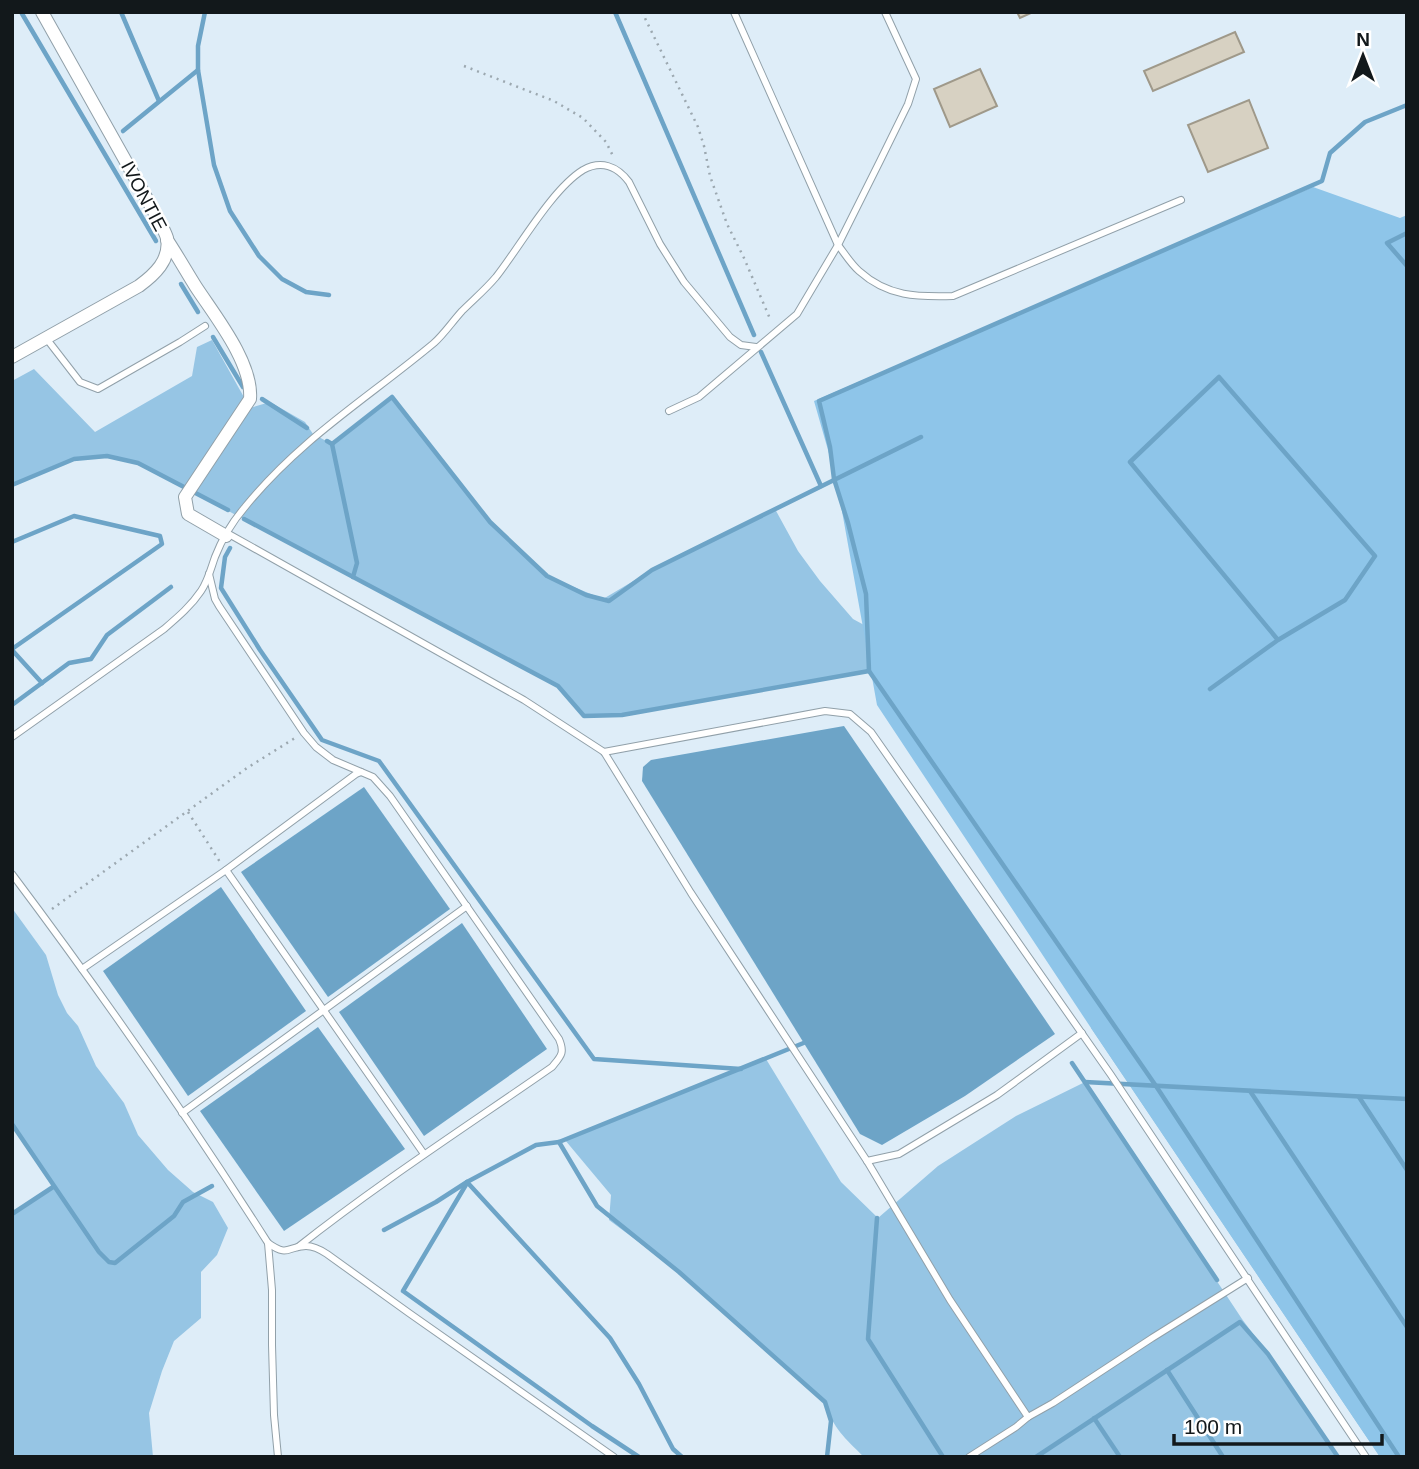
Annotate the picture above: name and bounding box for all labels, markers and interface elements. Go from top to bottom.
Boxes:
north arrow [1328,21,1398,91]
text: N [1356,29,1370,50]
street label: IVONTIE [117,158,171,234]
scale bar [1174,1402,1382,1446]
text: 100 m [1184,1415,1242,1438]

